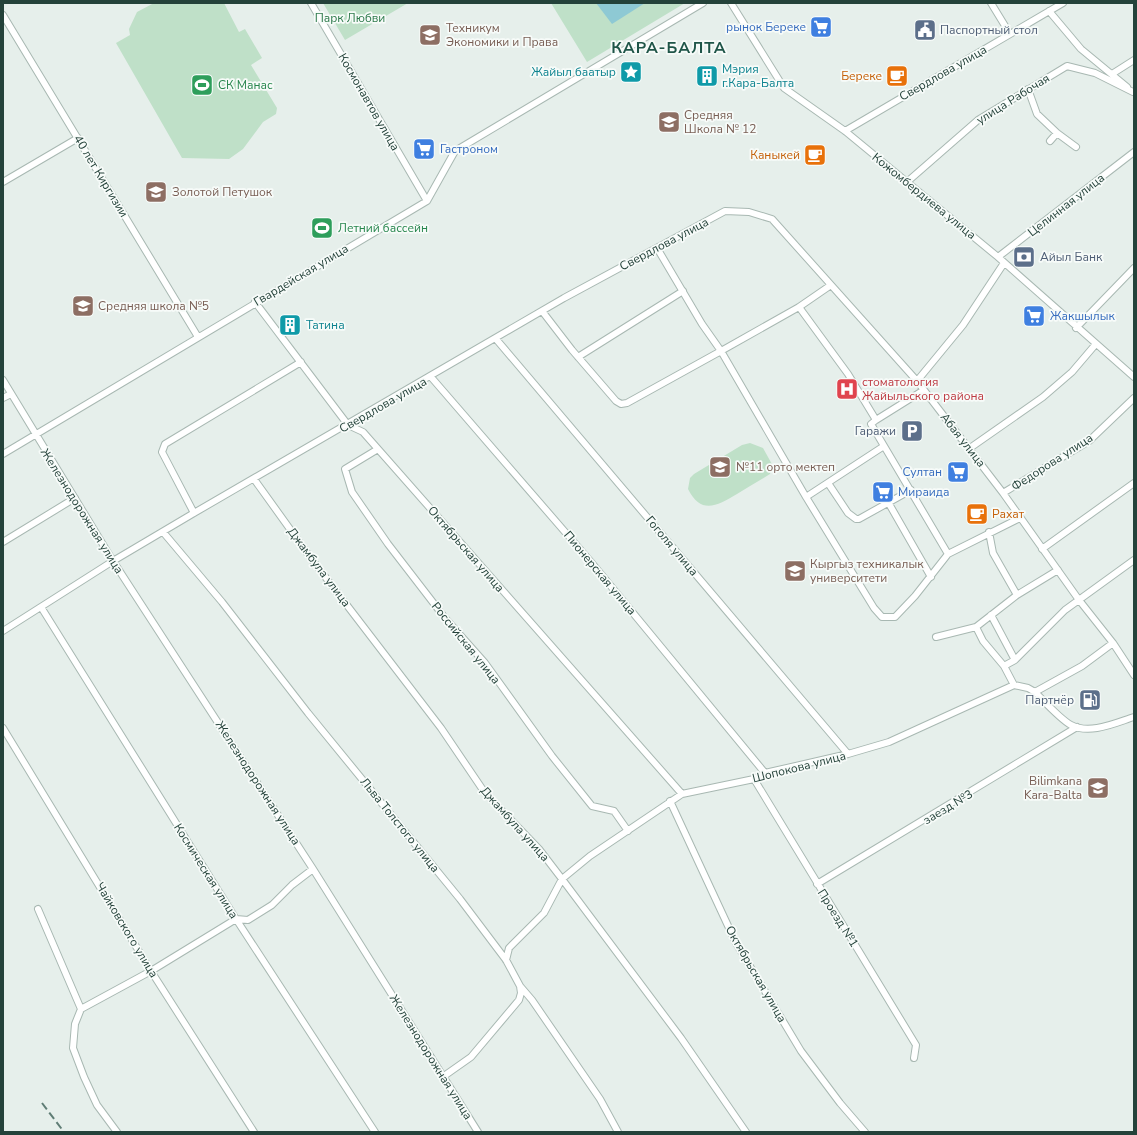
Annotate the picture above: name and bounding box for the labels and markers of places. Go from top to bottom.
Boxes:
supermarket icon: рынок Береке [808,14,834,40]
public building icon: Паспортный стол [912,17,938,43]
place label: рынок Береке [726,19,806,35]
place label: Техникум Экономики и Права [446,20,558,50]
school or university icon: Техникум Экономики и Права [417,22,443,48]
place label: Паспортный стол [940,22,1038,38]
place icon: Жайыл баатыр [618,59,644,85]
place label: Мэрия г.Кара-Балта [722,61,794,91]
building icon: Мэрия г.Кара-Балта [694,63,720,89]
cafe icon: Береке [884,63,910,89]
place label: Жайыл баатыр [531,64,616,80]
place label: Береке [841,68,882,84]
sports icon: СК Манас [189,72,215,98]
place label: СК Манас [218,77,273,93]
place label: Средняя Школа № 12 [684,107,757,137]
school or university icon: Средняя Школа № 12 [656,109,682,135]
supermarket icon: Гастроном [411,136,437,162]
place label: Гастроном [440,141,498,157]
cafe icon: Каныкей [802,142,828,168]
place label: Каныкей [750,147,800,163]
school or university icon: Золотой Петушок [143,179,169,205]
place label: Золотой Петушок [172,184,273,200]
sports icon: Летний бассейн [309,215,335,241]
place label: Летний бассейн [338,220,428,236]
bank icon: Айыл Банк [1011,244,1037,270]
place label: Айыл Банк [1040,249,1103,265]
school or university icon: Средняя школа №5 [70,293,96,319]
place label: Средняя школа №5 [98,298,209,314]
supermarket icon: Жакшылык [1021,303,1047,329]
place label: Жакшылык [1050,308,1115,324]
building icon: Татина [277,312,303,338]
place label: Татина [306,317,345,333]
place label: стоматология Жайыльского района [862,374,984,404]
hospital icon: стоматология Жайыльского района [834,376,860,402]
parking icon: Гаражи [899,418,925,444]
place label: Гаражи [855,423,896,439]
school or university icon: №11 орто мектеп [707,454,733,480]
place label: №11 орто мектеп [736,459,835,475]
supermarket icon: Султан [945,459,971,485]
place label: Султан [902,464,942,480]
supermarket icon: Мираида [870,479,896,505]
place label: Мираида [898,484,949,500]
cafe icon: Рахат [964,501,990,527]
place label: Рахат [992,506,1025,522]
place label: Кыргыз техникалык университети [810,556,924,586]
school or university icon: Кыргыз техникалык университети [782,558,808,584]
fuel station icon: Партнёр [1077,687,1103,713]
place label: Партнёр [1025,692,1074,708]
place label: Bilimkana Kara-Balta [1024,773,1082,803]
school or university icon: Bilimkana Kara-Balta [1085,775,1111,801]

